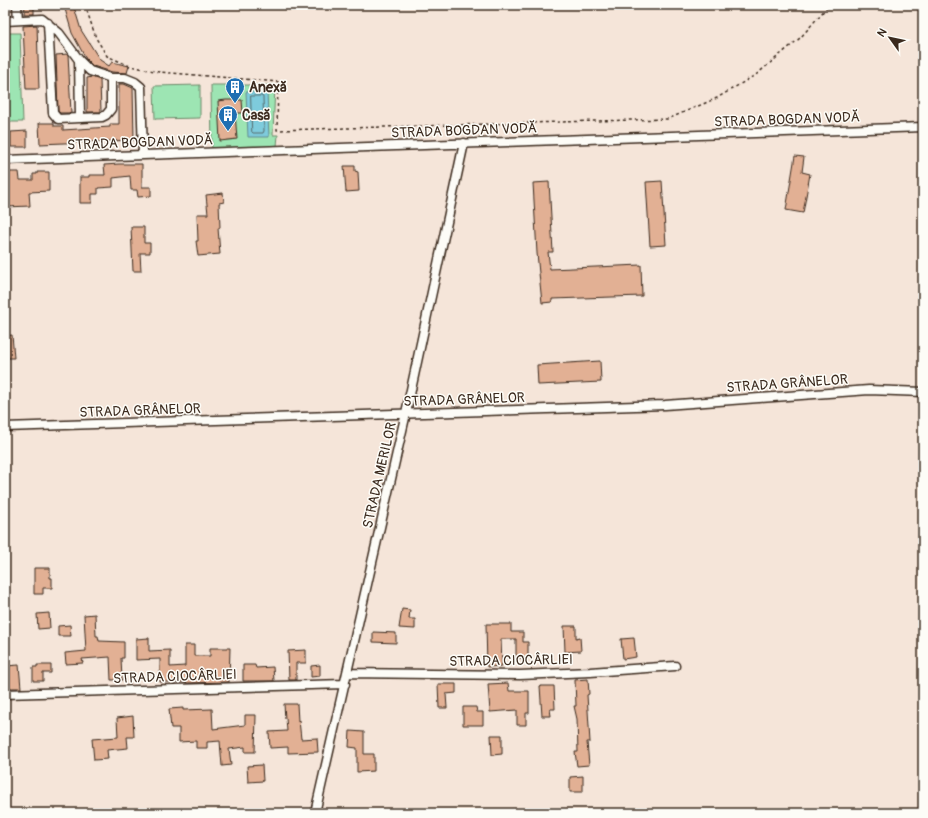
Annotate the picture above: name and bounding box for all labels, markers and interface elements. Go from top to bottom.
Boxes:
north arrow [870,18,910,58]
text: N [875,26,890,39]
building icon: Anexă [224,76,246,104]
place label: Anexă [249,79,287,96]
building icon: Casă [217,104,239,132]
place label: Casă [242,107,271,124]
street label: STRADA BOGDAN VODĂ [714,107,860,131]
street label: STRADA BOGDAN VODĂ [391,118,537,142]
street label: STRADA BOGDAN VODĂ [67,130,213,154]
street label: STRADA GRÂNELOR [726,371,848,396]
street label: STRADA GRÂNELOR [403,389,525,410]
street label: STRADA GRÂNELOR [79,400,201,421]
street label: STRADA MERILOR [359,420,400,530]
street label: STRADA CIOCÂRLIEI [449,651,573,670]
street label: STRADA CIOCÂRLIEI [113,666,237,687]

